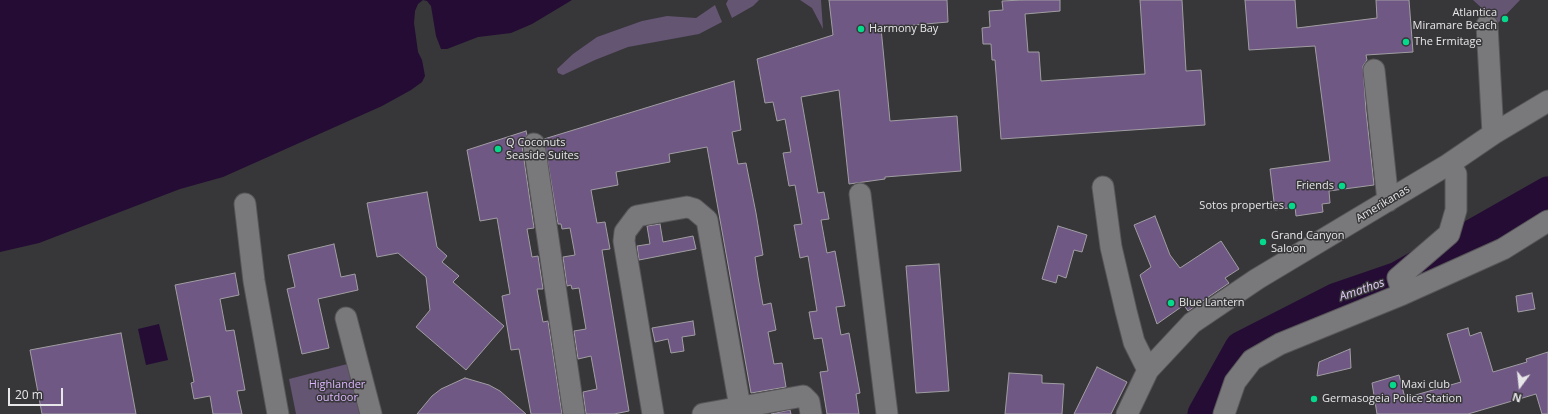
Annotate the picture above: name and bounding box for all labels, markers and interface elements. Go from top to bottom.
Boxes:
place label: Atlantica Miramare Beach [1412,6,1497,32]
marker: Atlantica Miramare Beach [1500,14,1510,24]
place label: Harmony Bay [869,22,938,36]
marker: Harmony Bay [856,24,866,34]
place label: The Ermitage [1414,35,1482,49]
marker: The Ermitage [1401,37,1411,47]
place label: Q Coconuts Seaside Suites [506,136,579,162]
marker: Q Coconuts Seaside Suites [493,144,503,154]
place label: Friends [1296,179,1334,193]
marker: Friends [1337,181,1347,191]
street label: Amerikanas [1354,183,1412,225]
place label: Sotos properties [1199,199,1284,213]
marker: Sotos properties [1287,201,1297,211]
place label: Grand Canyon Saloon [1271,229,1345,255]
marker: Grand Canyon Saloon [1258,237,1268,247]
water label: Amathos [1338,276,1386,304]
place label: Blue Lantern [1179,296,1245,310]
marker: Blue Lantern [1166,298,1176,308]
north arrow [1500,366,1540,406]
park label: Highlander outdoor [309,378,365,404]
place label: Maxi club [1401,378,1450,392]
scale bar [10,380,65,406]
marker: Maxi club [1388,380,1398,390]
text: 20 m [15,386,43,403]
text: N [1511,390,1523,406]
place label: Germasogeia Police Station [1322,392,1462,406]
marker: Germasogeia Police Station [1309,394,1319,404]

